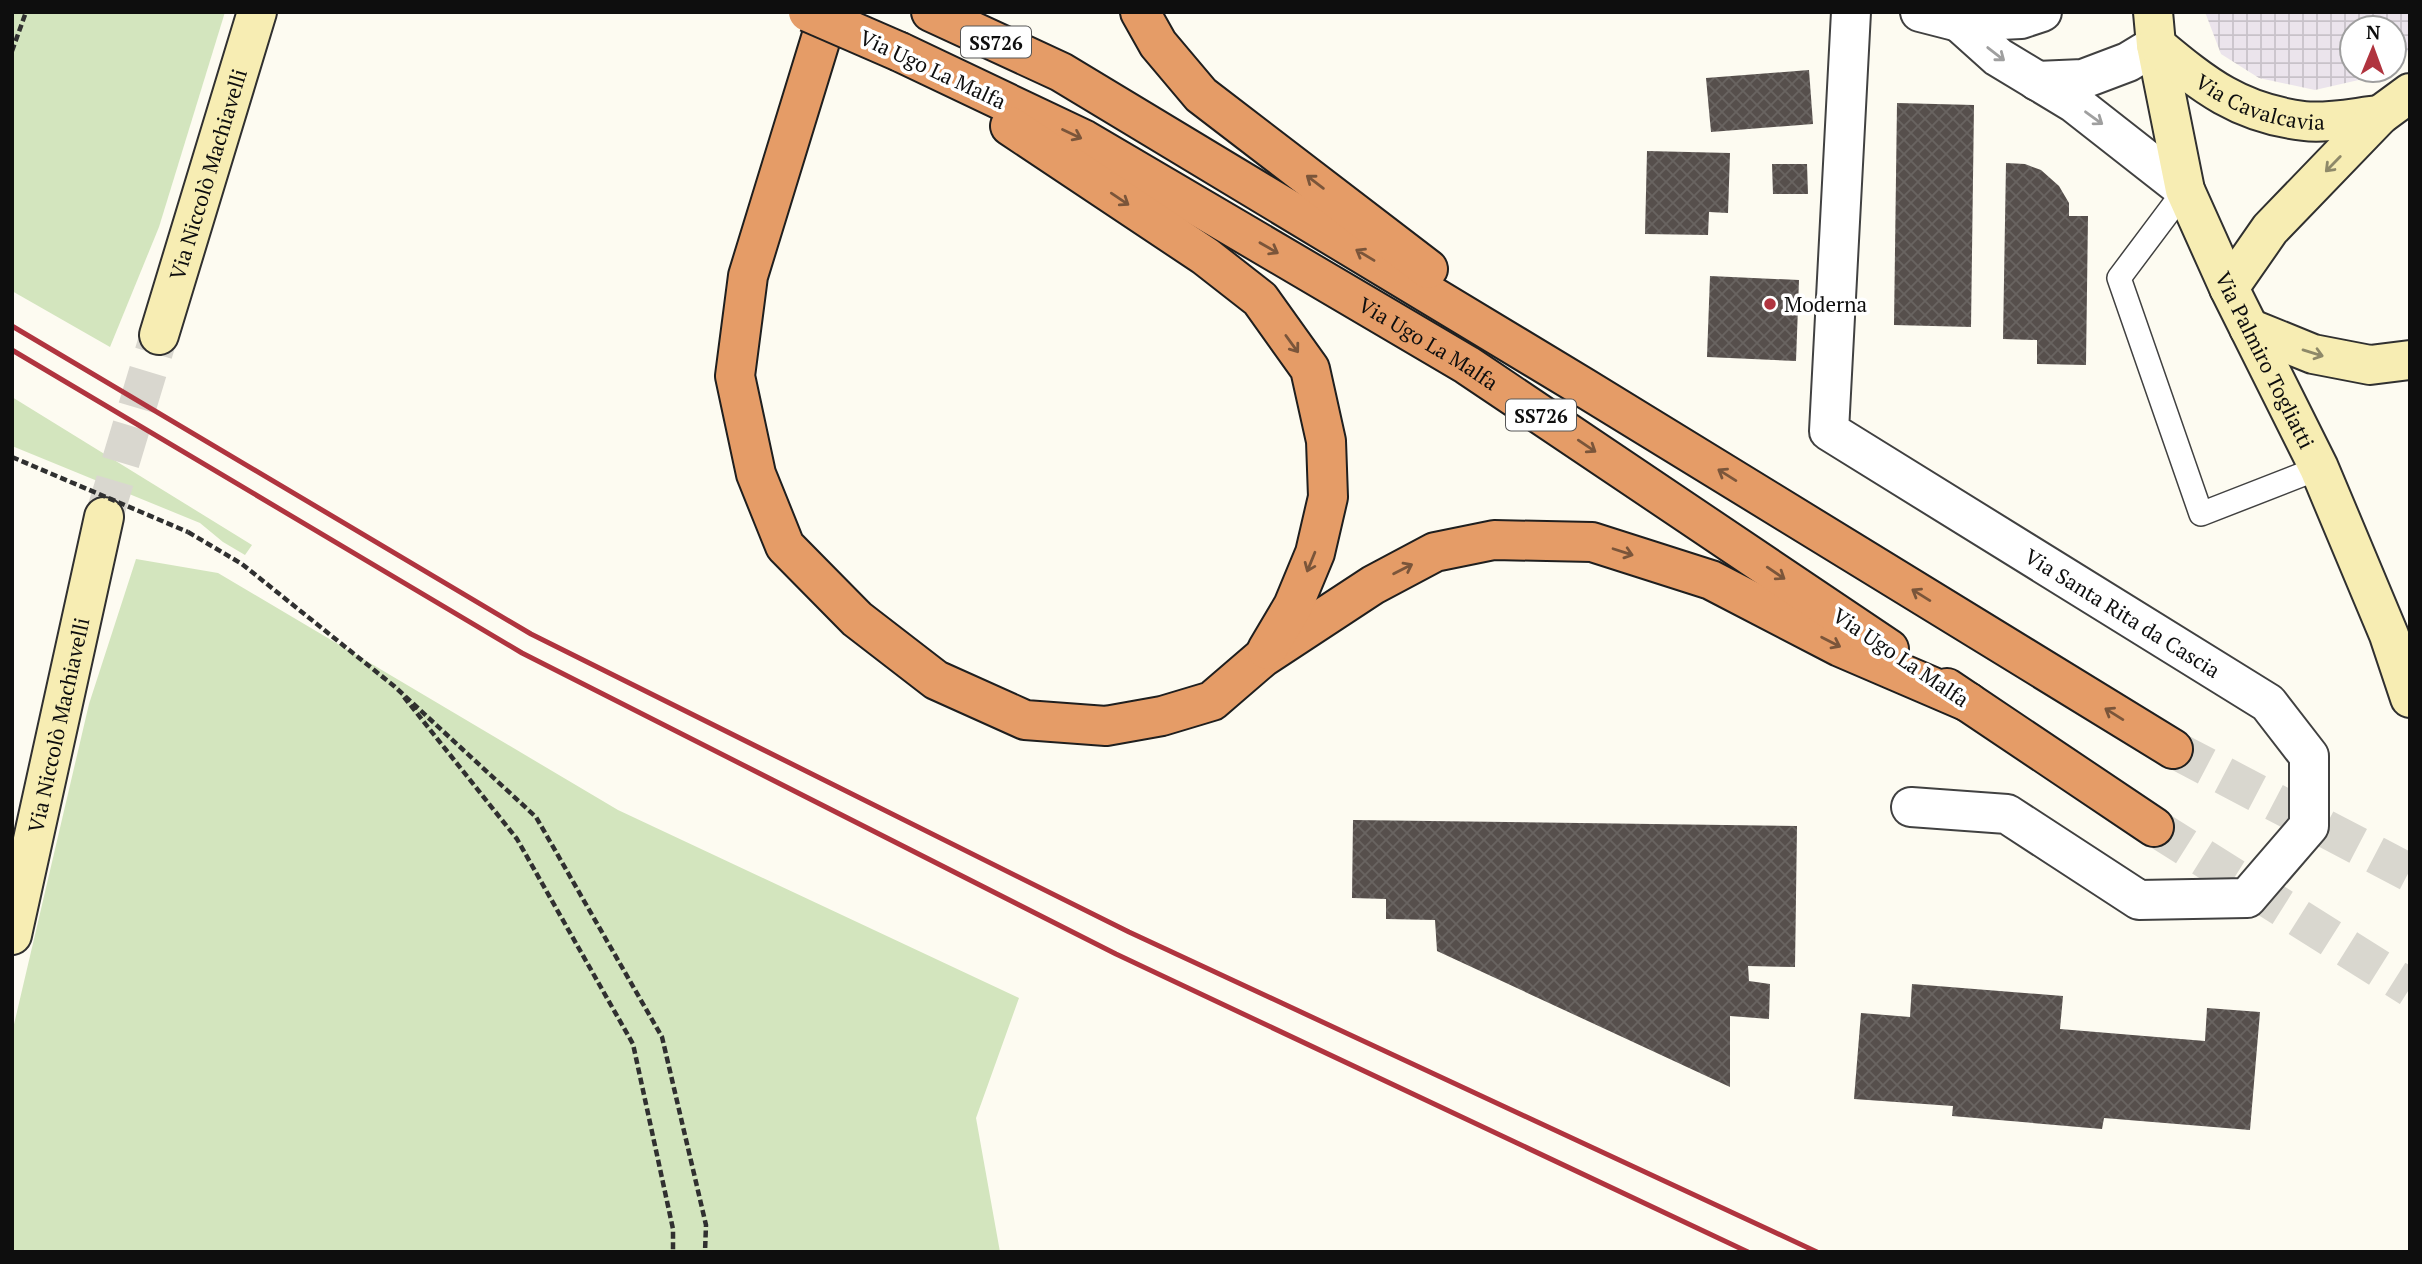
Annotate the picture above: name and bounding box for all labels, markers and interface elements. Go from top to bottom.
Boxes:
north arrow [2338,14,2408,84]
text: N [2366,19,2381,44]
street label: Via Ugo La Malfa [855,23,1011,115]
road number: SS726 [961,26,1031,58]
one-way arrow [1986,47,2005,62]
street label: Via Niccolò Machiavelli [163,65,253,283]
street label: Via Cavalcavia [2190,67,2325,136]
one-way arrow [2084,111,2103,126]
one-way arrow [1061,128,1082,141]
one-way arrow [2324,155,2341,172]
one-way arrow [1306,174,1324,189]
one-way arrow [1109,192,1129,206]
one-way arrow [1258,241,1278,255]
one-way arrow [1355,248,1375,262]
street label: Via Palmiro Togliatti [2209,267,2321,453]
street label: Via Ugo La Malfa [1354,290,1504,396]
place label: Moderna [1784,290,1868,318]
marker: Moderna [1762,296,1778,312]
one-way arrow [1285,334,1299,353]
one-way arrow [2301,347,2323,360]
road number: SS726 [1506,400,1576,430]
one-way arrow [1577,438,1596,453]
one-way arrow [1717,468,1737,482]
street label: Via Santa Rita da Cascia [2020,542,2226,684]
one-way arrow [1612,546,1634,559]
one-way arrow [1304,550,1317,572]
one-way arrow [1392,562,1412,576]
one-way arrow [1765,566,1785,580]
one-way arrow [1911,587,1931,601]
street label: Via Ugo La Malfa [1827,601,1975,713]
street label: Via Niccolò Machiavelli [21,615,95,835]
one-way arrow [1820,636,1841,650]
one-way arrow [2105,706,2125,720]

